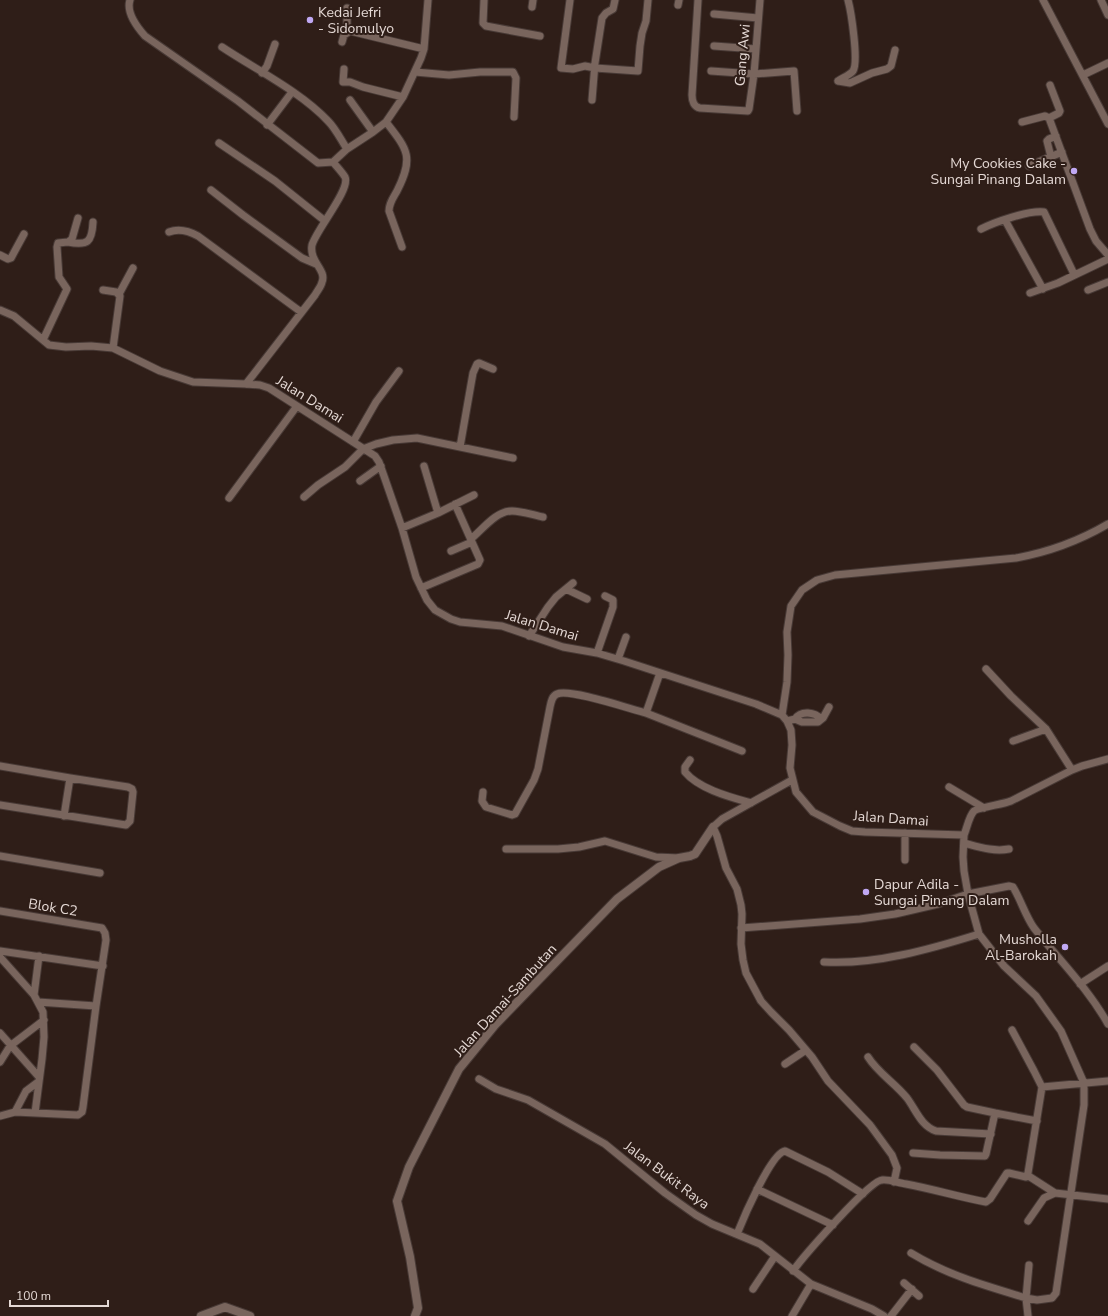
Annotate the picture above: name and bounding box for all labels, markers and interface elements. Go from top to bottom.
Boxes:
place label: Kedai Jefri - Sidomulyo [318,3,394,38]
marker: Kedai Jefri - Sidomulyo [305,15,315,25]
street label: Gang Awi [730,23,755,87]
place label: My Cookies Cake - Sungai Pinang Dalam [931,154,1066,189]
marker: My Cookies Cake - Sungai Pinang Dalam [1069,166,1079,176]
street label: Jalan Damai [272,371,347,427]
street label: Jalan Damai [502,605,581,646]
street label: Jalan Damai [852,806,929,831]
place label: Dapur Adila - Sungai Pinang Dalam [874,875,1009,910]
marker: Dapur Adila - Sungai Pinang Dalam [861,887,871,897]
street label: Blok C2 [27,894,79,921]
place label: Musholla Al-Barokah [985,930,1057,965]
street label: Jalan Damai-Sambutan [449,940,561,1061]
marker: Musholla Al-Barokah [1060,942,1070,952]
street label: Jalan Bukit Raya [619,1136,713,1214]
scale bar [10,1282,108,1308]
text: 100 m [16,1288,51,1304]

